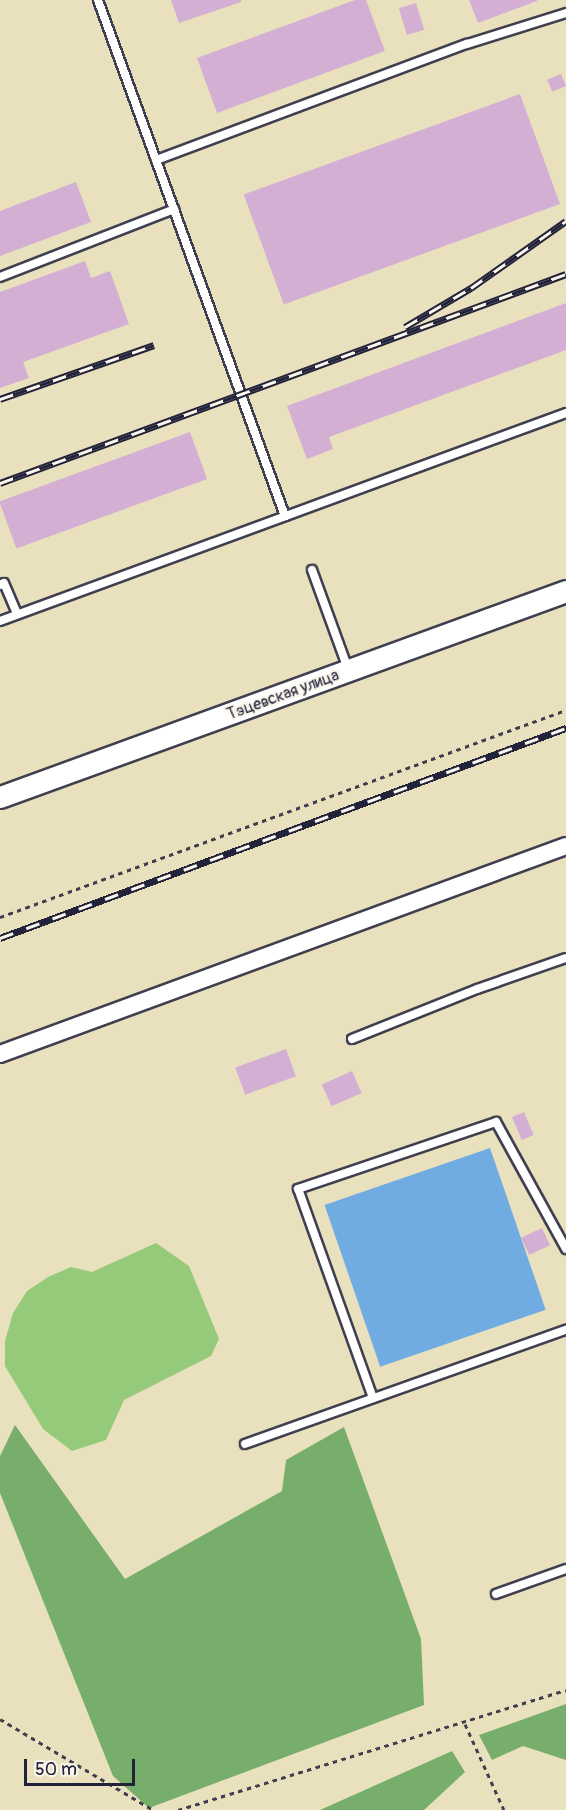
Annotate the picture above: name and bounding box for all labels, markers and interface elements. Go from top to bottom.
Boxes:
street label: Тэцевская улица [224,666,342,724]
scale bar [27,1747,138,1785]
text: 50 m [35,1758,77,1781]

